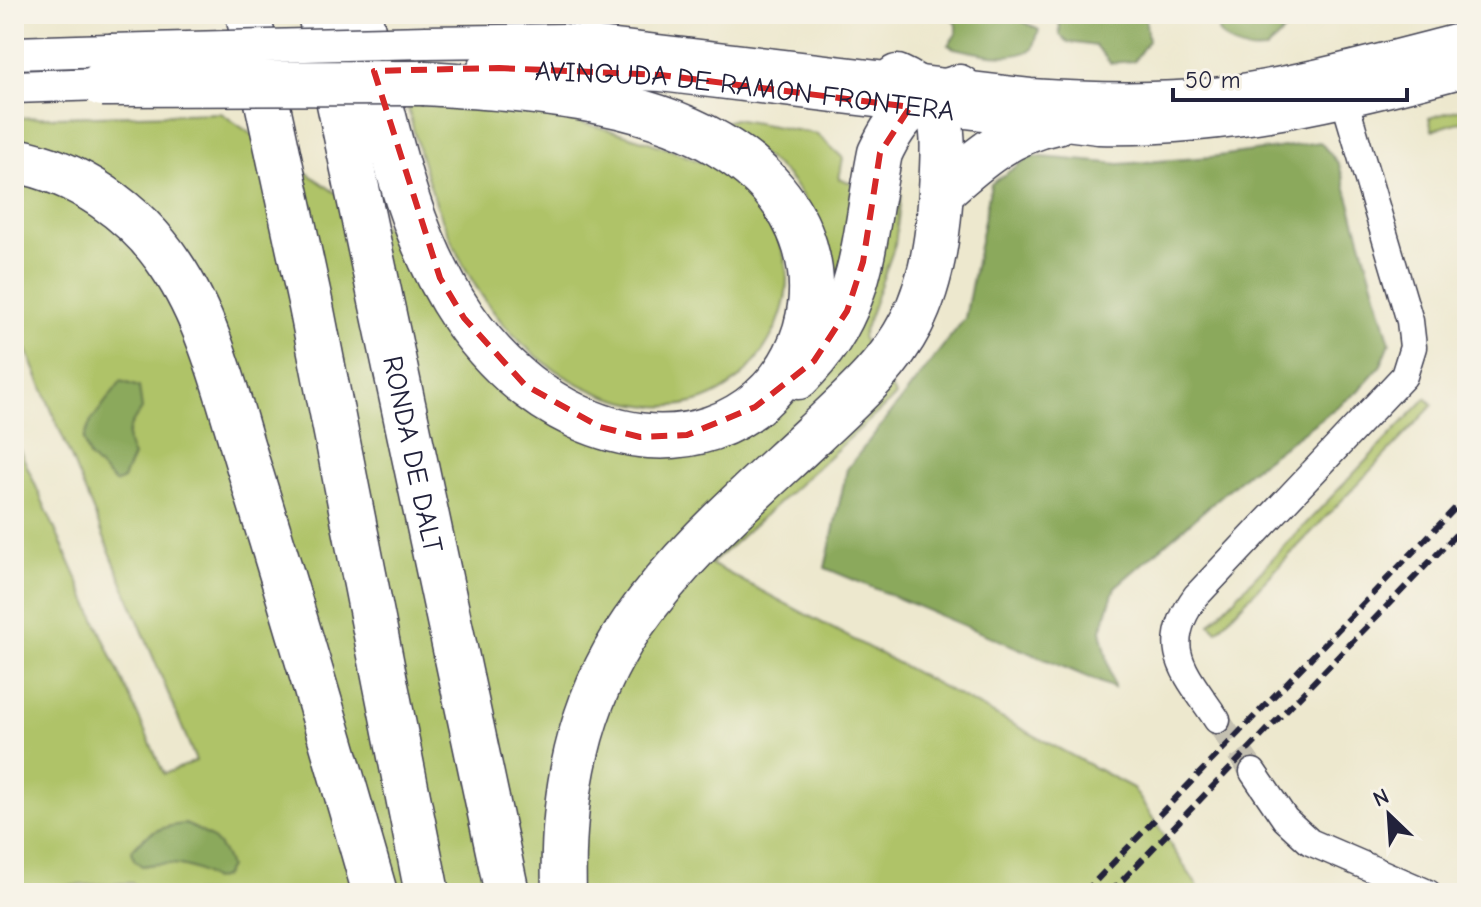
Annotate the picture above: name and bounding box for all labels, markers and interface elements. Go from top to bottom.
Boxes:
scale bar [1173,52,1407,102]
street label: AVINGUDA DE RAMON FRONTERA [534,55,957,128]
text: 50 m [1185,66,1241,94]
street label: RONDA DE DALT [376,353,449,556]
north arrow [1349,775,1429,855]
text: N [1369,783,1393,813]

